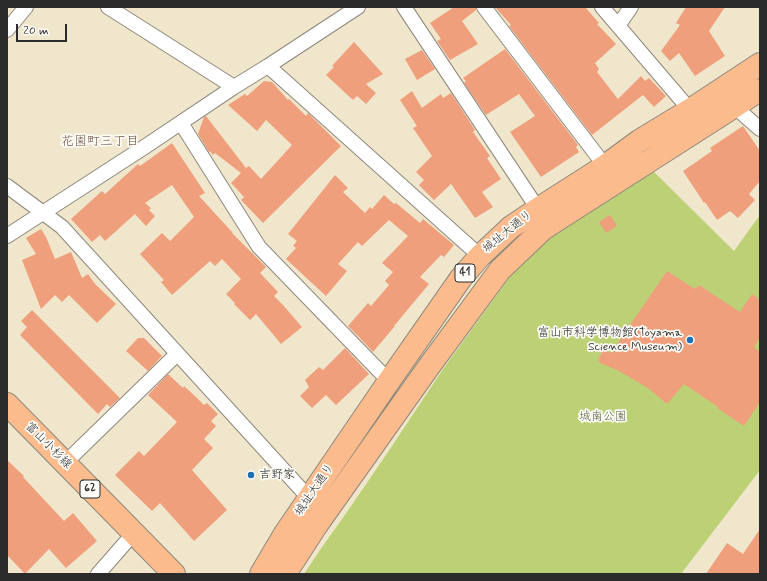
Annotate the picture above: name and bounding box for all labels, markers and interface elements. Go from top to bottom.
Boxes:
scale bar [18,16,69,42]
text: 20 m [23,23,49,39]
district label: 花園町三丁目 [61,134,139,150]
street label: 城址大通り [480,208,536,256]
road number: 41 [455,264,475,282]
place label: 富山市科学博物館(Toyama Science Museum) [538,326,682,354]
marker: 富山市科学博物館(Toyama Science Museum) [685,335,695,345]
park label: 城南公園 [579,410,627,424]
street label: 富山小杉線 [22,420,74,472]
street label: 城址大通り [292,461,338,519]
place label: 吉野家 [259,468,295,482]
marker: 吉野家 [246,470,256,480]
road number: 62 [80,480,100,498]

